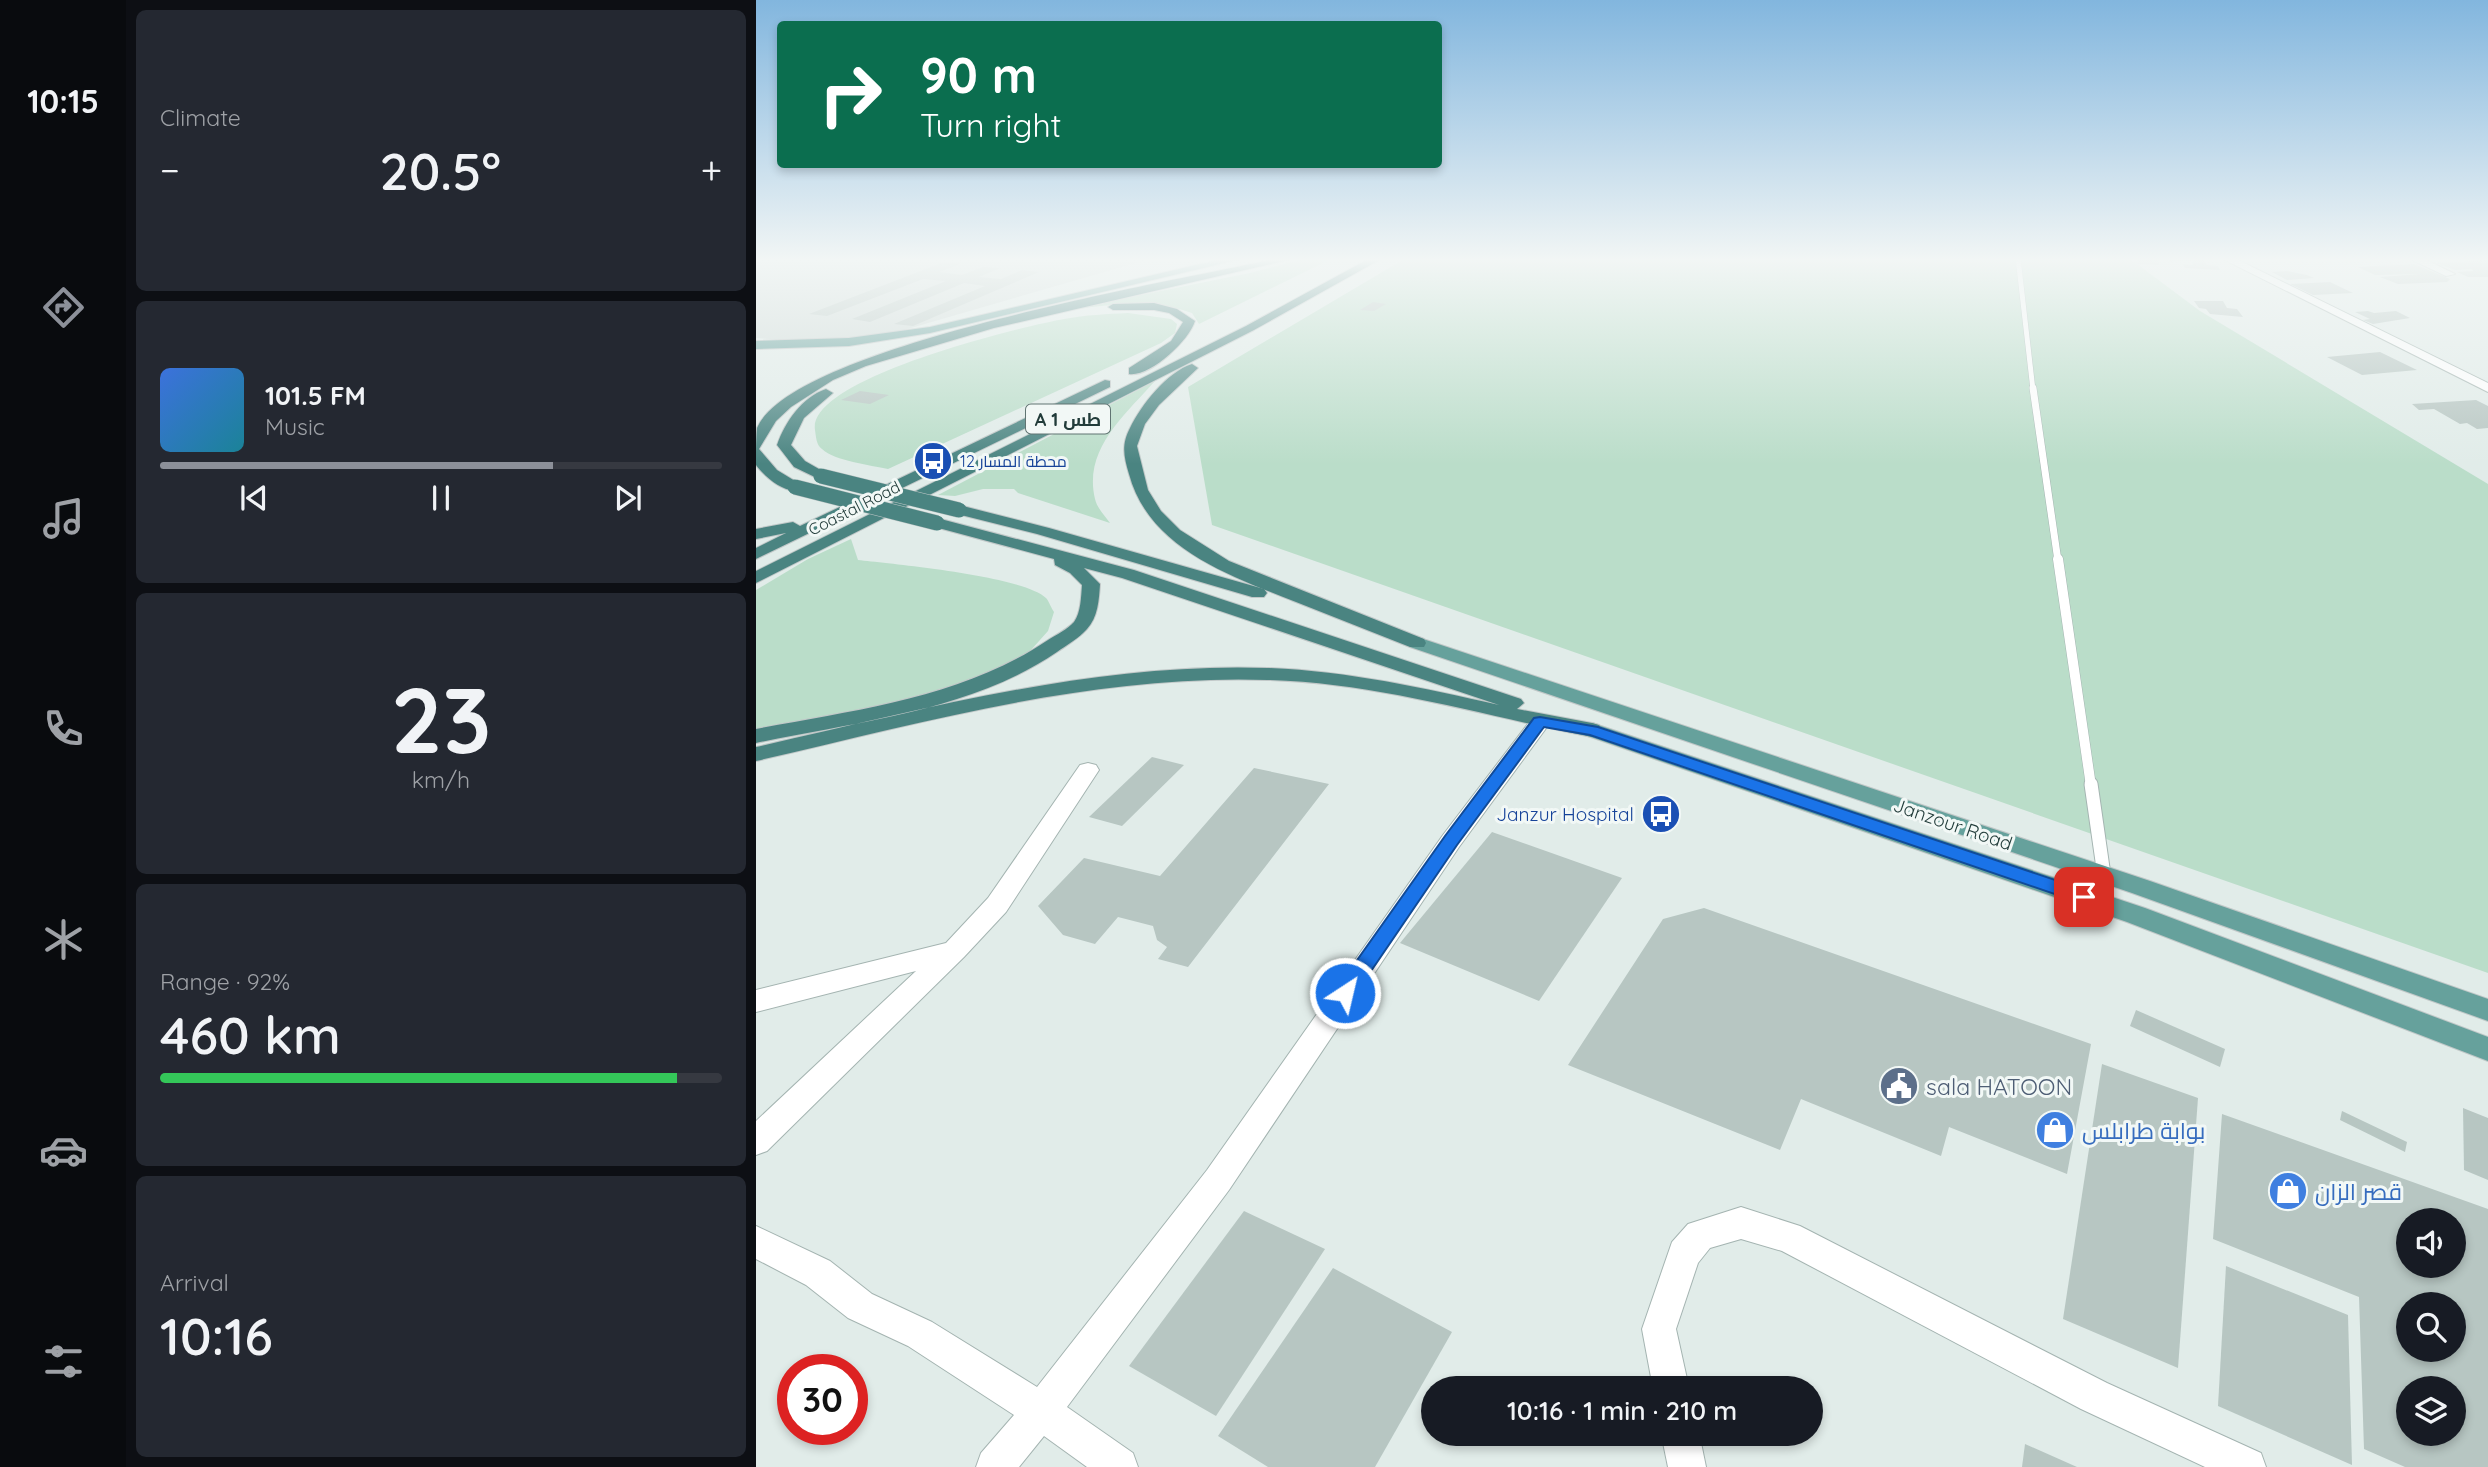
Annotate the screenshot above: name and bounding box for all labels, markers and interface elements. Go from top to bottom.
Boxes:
text: 90 m [920,44,1037,105]
icon: right [805,49,896,140]
text: 10:15 [27,81,99,121]
text: Climate [160,103,241,132]
text: Turn right [920,105,1061,145]
text: 20.5° [379,138,501,203]
text: − [160,146,180,194]
text: + [701,146,722,194]
icon: directions [39,283,88,332]
text: 101.5 FM [265,379,366,412]
road number: A 1 طس [1026,404,1110,433]
text: Music [265,412,325,441]
bus stop icon: محطة المسار 12 [912,440,954,482]
place label: محطة المسار 12 [960,451,1067,471]
street label: Coastal Road [805,476,903,540]
icon: previous [235,479,273,517]
icon: pause [422,479,460,517]
icon: next [609,479,647,517]
icon: music [39,494,88,543]
text: 23 [391,662,491,776]
icon: phone [39,704,88,753]
text: km/h [412,765,470,794]
street label: Janzour Road [1890,792,2016,856]
bus stop icon: Janzur Hospital [1640,793,1682,835]
place label: Janzur Hospital [1496,802,1634,826]
pin [2054,867,2114,927]
icon: arrive [2065,878,2103,916]
icon: climate [39,915,88,964]
position arrow [1308,956,1382,1030]
text: Range · 92% [160,967,290,996]
text: 460 km [160,1002,341,1067]
public building icon: sala HATOON [1878,1065,1920,1107]
place label: sala HATOON [1926,1072,2072,1101]
shop icon: بوابة طرابلس [2034,1109,2076,1151]
place label: بوابة طرابلس [2082,1116,2205,1145]
icon: car [39,1126,88,1175]
shop icon: قصر الزان [2267,1170,2309,1212]
place label: قصر الزان [2315,1177,2402,1206]
map controls [2396,1208,2466,1446]
button: sound [2396,1208,2466,1278]
text: Arrival [160,1268,229,1297]
button: search [2396,1292,2466,1362]
text: 10:16 [160,1303,273,1368]
icon: filters [39,1337,88,1386]
speed limit sign: 30 [777,1354,868,1445]
button: layers [2396,1376,2466,1446]
text: 10:16 · 1 min · 210 m [1507,1394,1737,1427]

